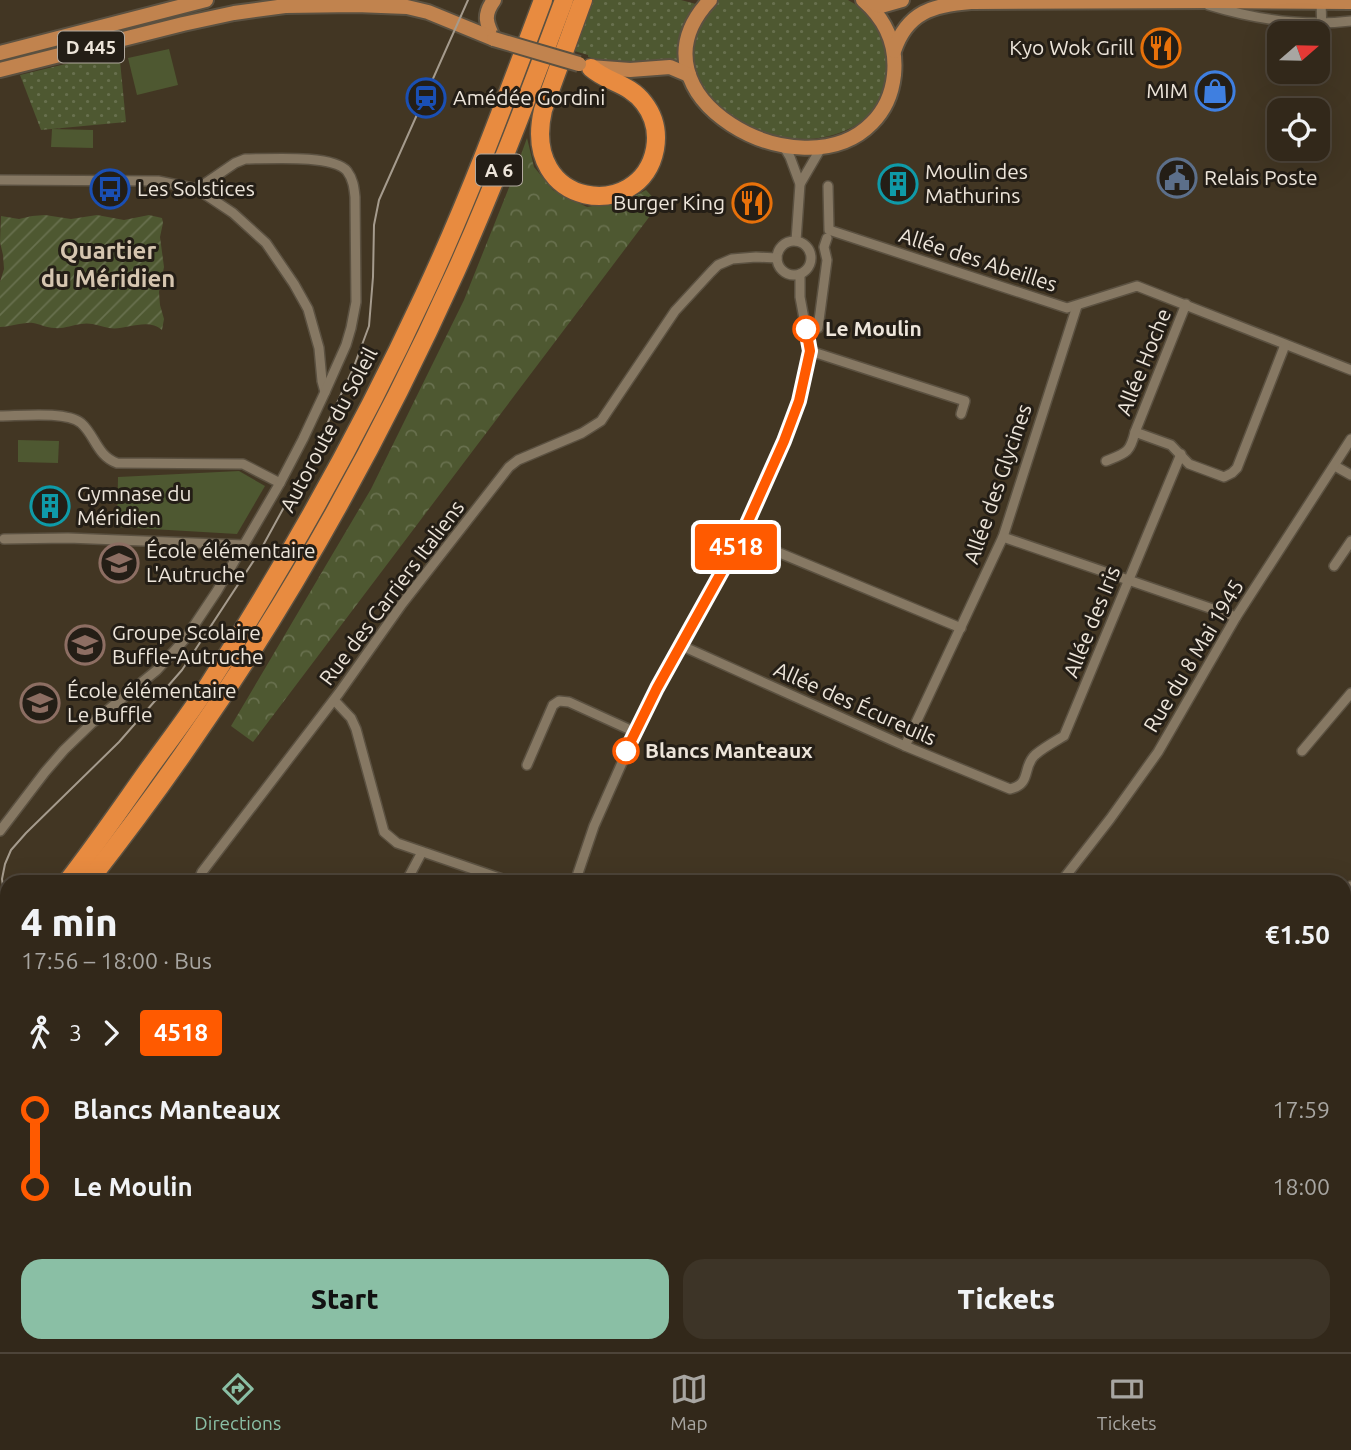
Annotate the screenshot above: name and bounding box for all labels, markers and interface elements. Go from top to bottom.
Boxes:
north arrow [1267,21,1330,84]
map controls [1267,21,1330,161]
restaurant icon: Kyo Wok Grill [1140,27,1182,69]
road number: D 445 [58,32,124,62]
place label: Kyo Wok Grill [1009,35,1134,59]
shop icon: MIM [1194,70,1236,112]
station icon: Amédée Gordini [405,77,447,119]
place label: MIM [1146,78,1188,102]
place label: Amédée Gordini [453,85,605,109]
button: locate [1267,98,1330,161]
road number: A 6 [476,154,522,186]
public building icon: Relais Poste [1156,157,1198,199]
place label: Moulin des Mathurins [925,159,1028,207]
building icon: Moulin des Mathurins [877,163,919,205]
place label: Relais Poste [1204,165,1318,189]
bus stop icon: Les Solstices [89,168,131,210]
place label: Les Solstices [137,176,255,200]
restaurant icon: Burger King [731,182,773,224]
place label: Burger King [613,190,725,214]
street label: Allée des Abeilles [896,222,1060,296]
district label: Quartier du Méridien [41,237,175,292]
street label: Allée Hoche [1111,305,1175,418]
marker: Le Moulin [793,316,819,342]
place label: Le Moulin [825,316,922,340]
street label: Autoroute du Soleil [275,343,382,516]
street label: Allée des Glycines [958,401,1036,567]
place label: Gymnase du Méridien [77,481,192,529]
building icon: Gymnase du Méridien [29,485,71,527]
street label: Rue des Carriers Italiens [314,495,469,690]
line badge: 4518 [687,524,785,570]
text: 4518 [709,533,763,560]
place label: École élémentaire L'Autruche [146,538,316,586]
school or university icon: École élémentaire L'Autruche [98,542,140,584]
street label: Allée des Iris [1058,562,1124,681]
street label: Rue du 8 Mai 1945 [1138,575,1248,736]
place label: Groupe Scolaire Buffle-Autruche [112,620,264,668]
school or university icon: Groupe Scolaire Buffle-Autruche [64,624,106,666]
street label: Allée des Écureuils [770,656,940,750]
place label: École élémentaire Le Buffle [67,678,237,726]
school or university icon: École élémentaire Le Buffle [19,682,61,724]
marker: Blancs Manteaux [613,738,639,764]
place label: Blancs Manteaux [645,738,813,762]
text: 4 min [21,901,118,943]
text: €1.50 [1265,920,1330,949]
text: 17:56 – 18:00 · Bus [21,948,212,973]
icon: walk [21,1014,59,1052]
icon: forward [92,1014,130,1052]
text: 4518 [154,1019,208,1046]
text: 3 [69,1020,82,1045]
text: Blancs Manteaux [73,1095,281,1124]
text: 17:59 [1272,1097,1330,1122]
text: Le Moulin [73,1172,193,1201]
text: 18:00 [1272,1174,1330,1199]
button: Start [21,1259,669,1339]
button: Tickets [683,1259,1330,1339]
tab: Directions [194,1370,281,1434]
tab: Map [670,1370,708,1434]
tab: Tickets [1097,1370,1157,1434]

